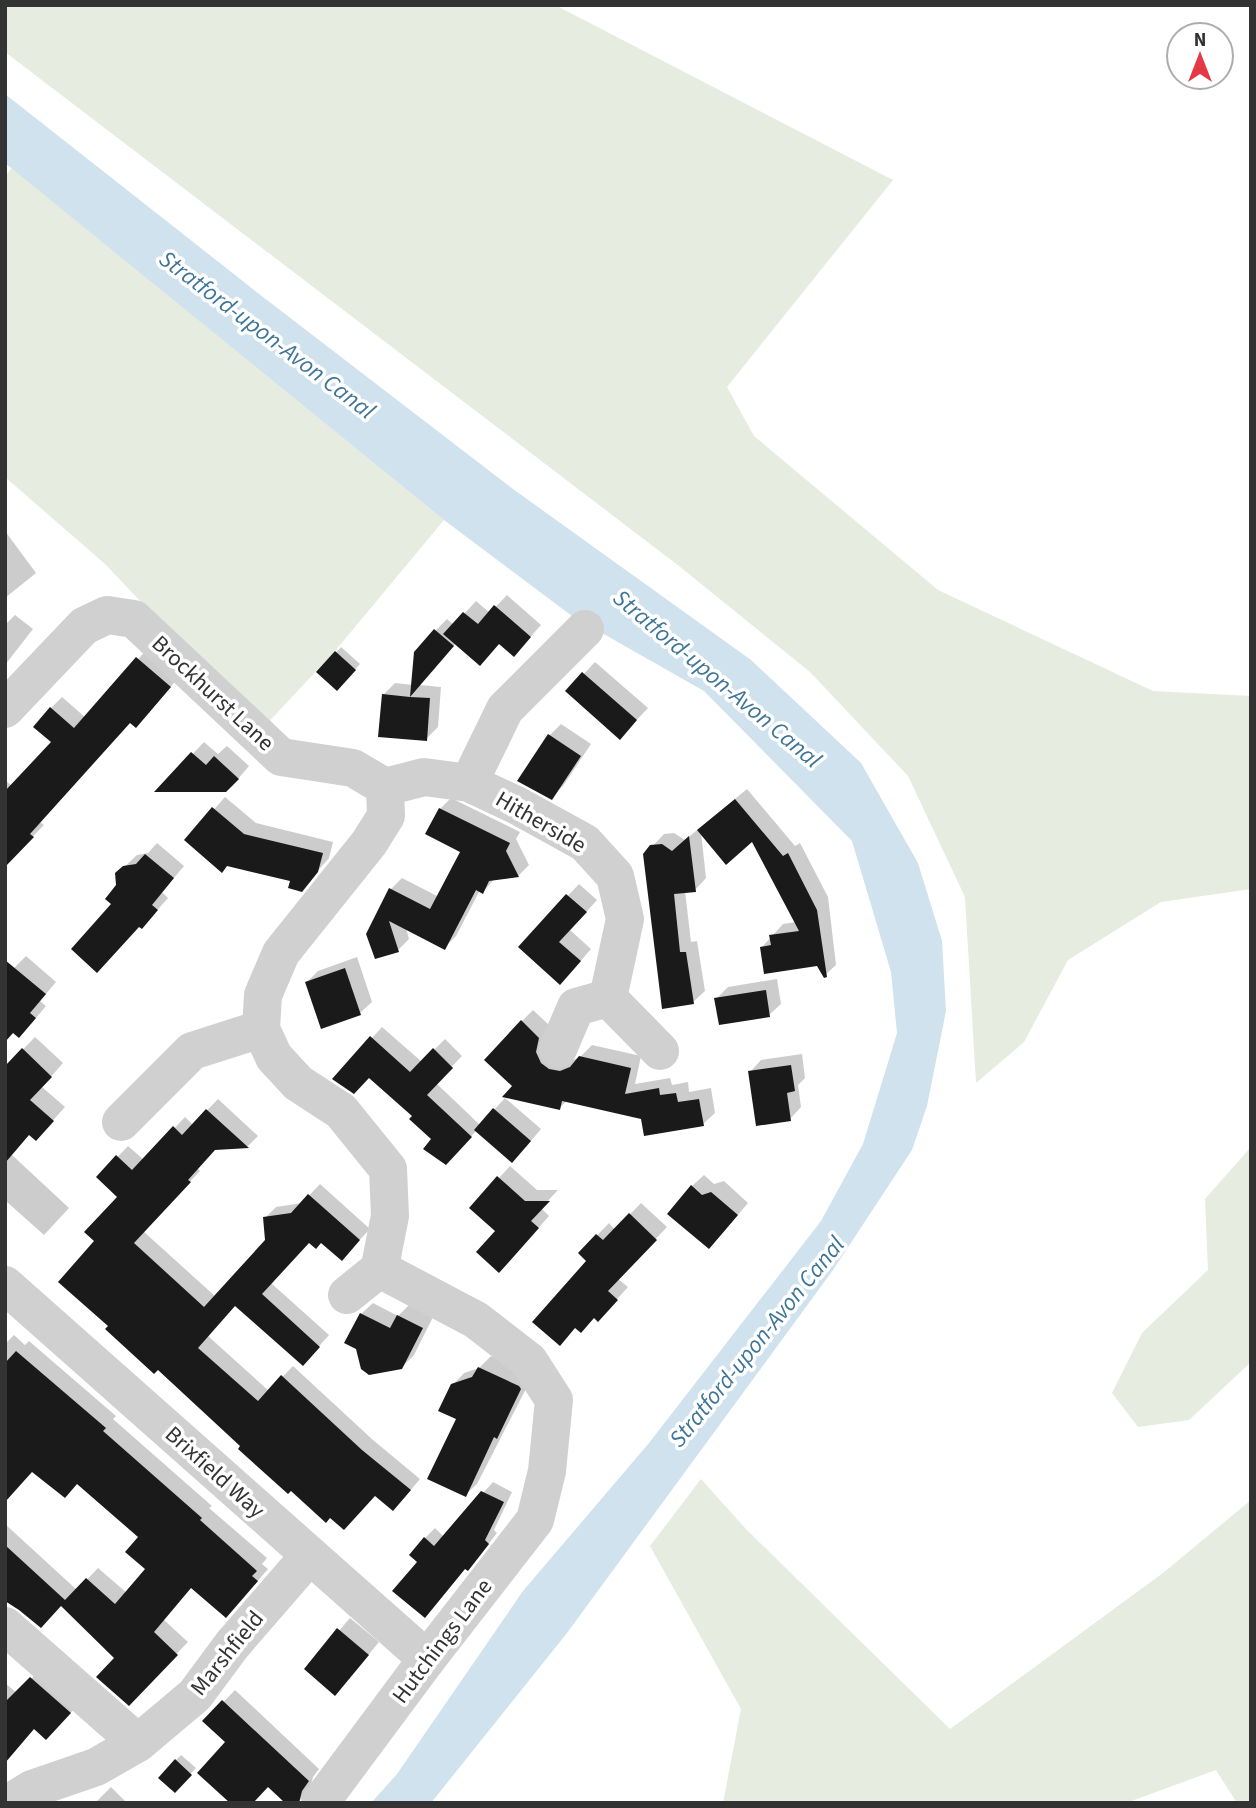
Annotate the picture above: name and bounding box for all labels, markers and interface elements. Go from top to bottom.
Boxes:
north arrow [1165,21,1235,91]
text: N [1194,27,1206,54]
water label: Stratford-upon-Avon Canal [152,242,382,428]
water label: Stratford-upon-Avon Canal [605,581,829,777]
street label: Brockhurst Lane [144,627,282,759]
street label: Hitherside [490,783,592,861]
water label: Stratford-upon-Avon Canal [661,1229,853,1455]
street label: Brixfield Way [158,1418,272,1526]
street label: Hutchings Lane [384,1572,500,1710]
street label: Marshfield [182,1603,272,1703]

